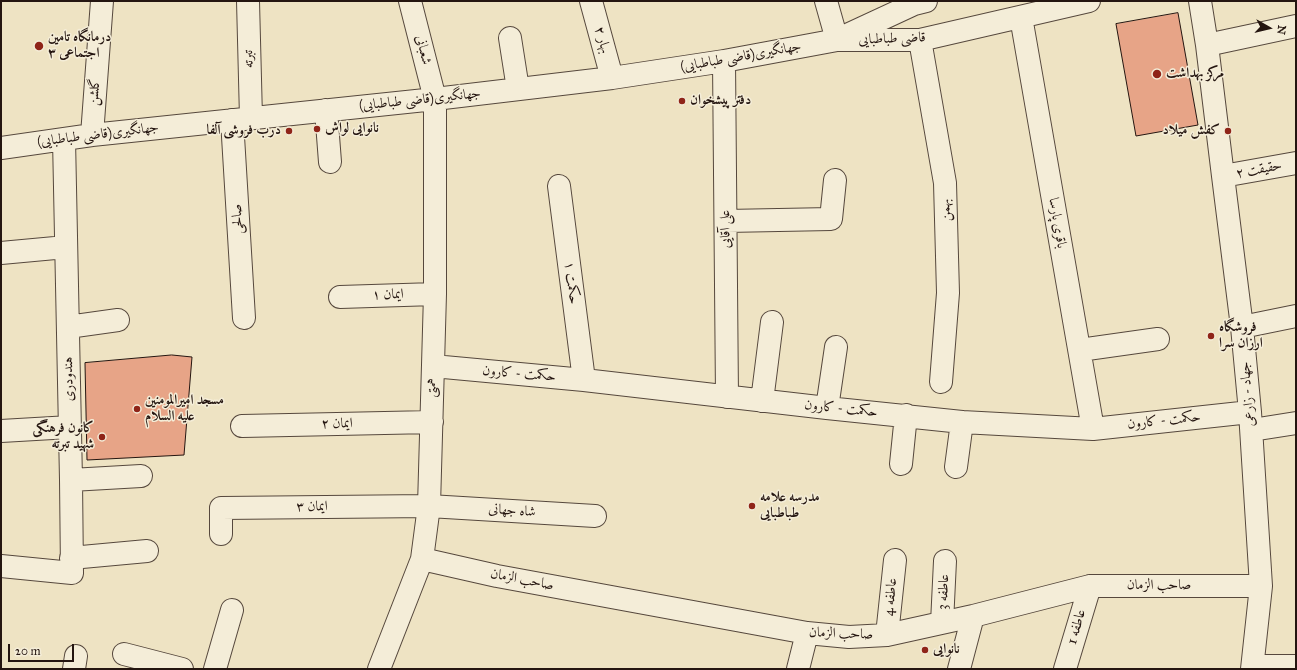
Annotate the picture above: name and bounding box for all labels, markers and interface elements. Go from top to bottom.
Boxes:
north arrow [1249,8,1289,48]
text: N [1274,24,1288,35]
street label: بهار ۲ [590,25,614,55]
street label: قاضی طباطبایی [858,29,926,49]
place label: درمانگاه تامین اجتماعی ۳ [48,30,111,62]
street label: شعبانی [411,33,435,67]
street label: جهانگیری(قاضی طباطبایی) [679,38,803,76]
marker: درمانگاه تامین اجتماعی ۳ [33,40,45,52]
street label: تبرته [240,50,258,68]
place label: مرکز بهداشت [1166,66,1224,82]
marker: مرکز بهداشت [1151,68,1163,80]
street label: گلشن [86,78,104,106]
street label: جهانگیری(قاضی طباطبایی) [358,85,482,115]
place label: دفتر پیشخوان [690,93,751,109]
marker: دفتر پیشخوان [677,96,687,106]
street label: جهانگیری(قاضی طباطبایی) [36,119,160,151]
place label: نانوایی لواش [325,121,379,137]
place label: درب فروشی آلفا [207,123,281,139]
place label: کفش میلاد [1163,123,1220,139]
marker: نانوایی لواش [312,124,322,134]
marker: درب فروشی آلفا [284,126,294,136]
marker: کفش میلاد [1223,126,1233,136]
street label: حقیقت ۲ [1234,157,1284,183]
street label: باقری پارسا [1044,196,1070,250]
street label: بهمن [937,198,955,222]
street label: صالحی [229,204,247,234]
street label: علی آقایی [717,210,735,248]
street label: حکمت ۱ [560,261,582,305]
street label: ایمان ۱ [372,286,404,304]
place label: فروشگاه ارزان سرا [1219,320,1263,352]
marker: فروشگاه ارزان سرا [1206,331,1216,341]
street label: هندودری [60,357,78,401]
street label: جهاد - زارعی [1237,361,1259,427]
street label: حکمت - کارون [482,362,556,386]
street label: همتی [423,378,441,398]
place label: مسجد امیرالمومنین علیه السلام [145,393,224,426]
street label: حکمت - کارون [804,397,878,421]
marker: مسجد امیرالمومنین علیه السلام [132,404,142,414]
street label: حکمت - کارون [1127,409,1201,433]
street label: ایمان ۲ [321,415,353,433]
place label: کانون فرهنگی شهید تبرته [33,421,94,454]
marker: کانون فرهنگی شهید تبرته [97,432,107,442]
place label: مدرسه علامه طباطبایی [760,490,820,522]
street label: ایمان ۳ [296,498,328,516]
street label: شاه جهانی [488,501,536,521]
marker: مدرسه علامه طباطبایی [747,501,757,511]
street label: صاحب الزمان [489,566,555,594]
street label: عاطفه 3 [935,574,953,610]
street label: عاطفه 4 [881,577,901,617]
street label: صاحب الزمان [1127,578,1191,594]
street label: عاطفه 1 [1064,608,1090,646]
street label: صاحب الزمان [809,624,873,644]
scale bar [10,636,76,662]
place label: نانوایی [933,642,960,658]
text: 20 m [15,644,41,658]
marker: نانوایی [920,645,930,655]

